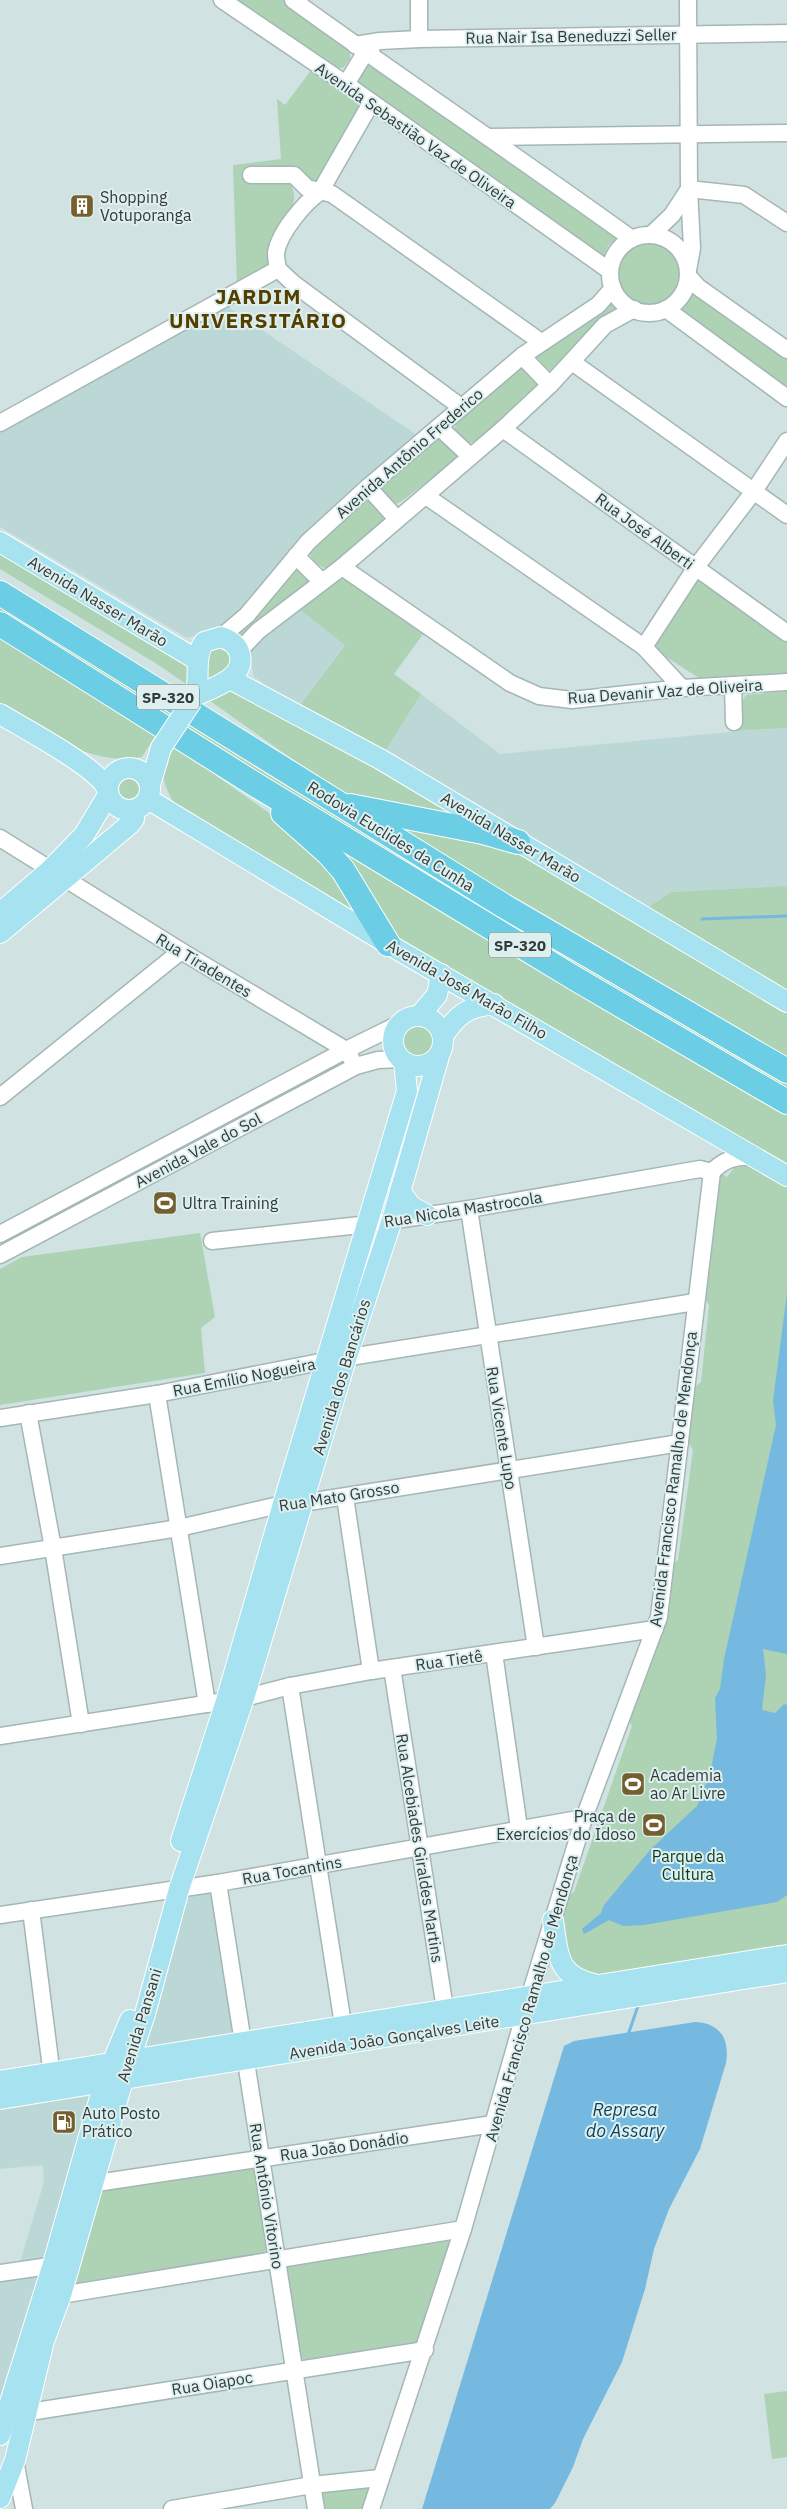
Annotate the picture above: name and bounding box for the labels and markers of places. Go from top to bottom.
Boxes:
place label: Shopping Votuporanga [100,187,192,225]
building icon: Shopping Votuporanga [69,193,95,219]
sports icon: Ultra Training [152,1190,178,1216]
place label: Ultra Training [182,1193,279,1213]
place label: Academia ao Ar Livre [650,1765,726,1803]
sports icon: Academia ao Ar Livre [620,1771,646,1797]
place label: Praça de Exercícios do Idoso [496,1806,636,1844]
sports icon: Praça de Exercícios do Idoso [641,1812,667,1838]
place label: Auto Posto Prático [82,2103,160,2141]
fuel station icon: Auto Posto Prático [51,2109,77,2135]

